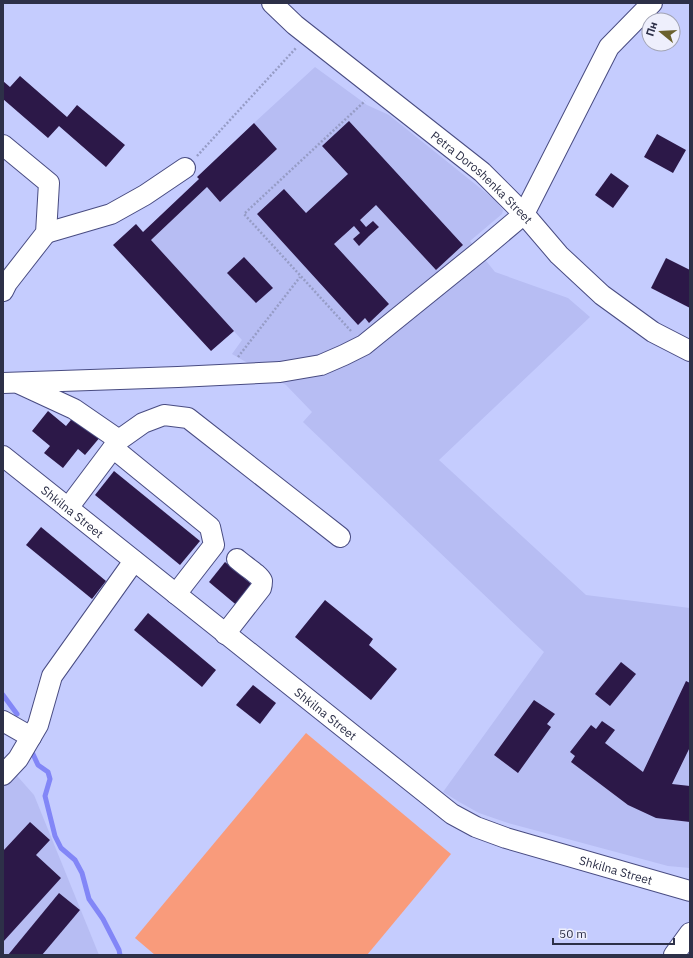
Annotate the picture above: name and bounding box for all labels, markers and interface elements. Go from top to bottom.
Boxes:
north arrow [641,12,681,52]
text: Пн [643,20,660,38]
street label: Petra Doroshenka Street [428,127,536,226]
street label: Shkilna Street [38,482,107,541]
street label: Shkilna Street [292,684,360,743]
street label: Shkilna Street [578,852,654,887]
scale bar [553,920,674,946]
text: 50 m [559,926,587,941]

